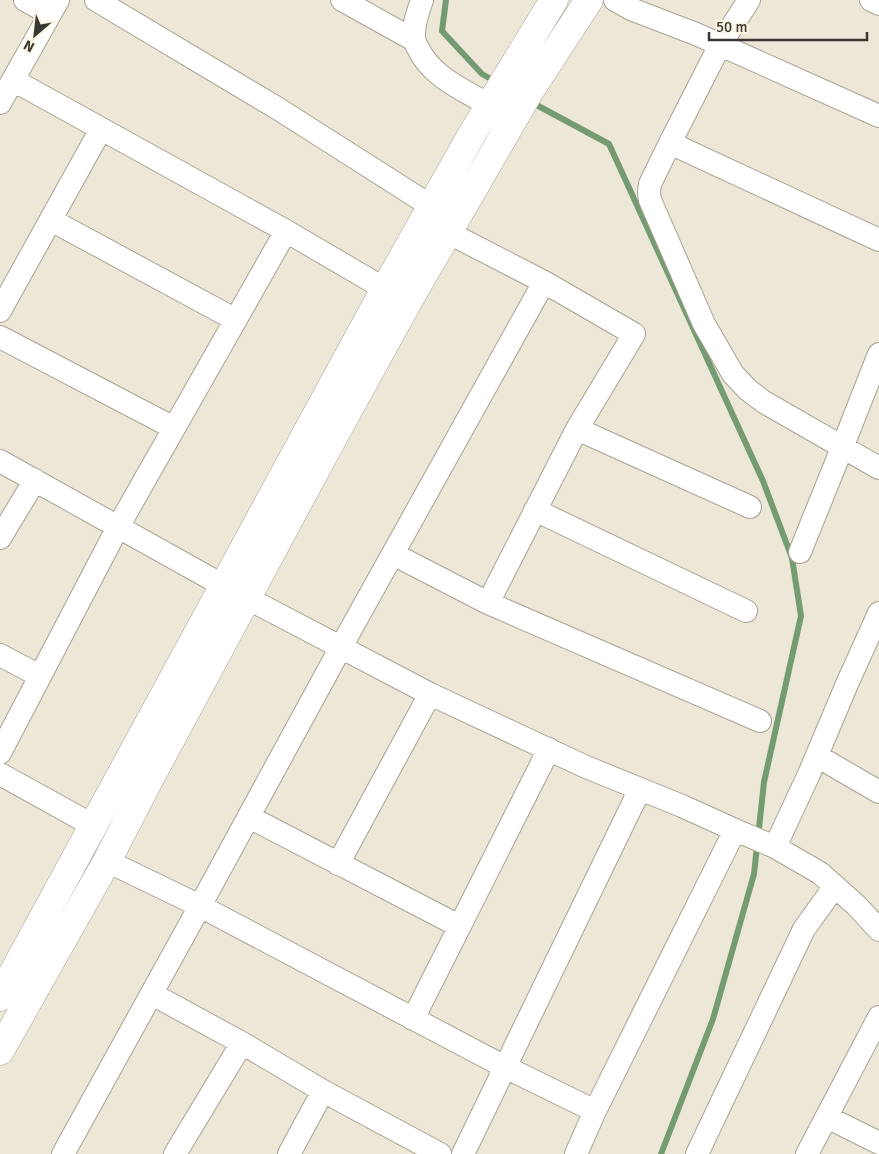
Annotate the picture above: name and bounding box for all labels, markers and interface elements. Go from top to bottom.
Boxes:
north arrow [10,10,60,60]
scale bar [709,10,866,42]
text: 50 m [716,18,747,36]
text: N [21,36,37,56]

